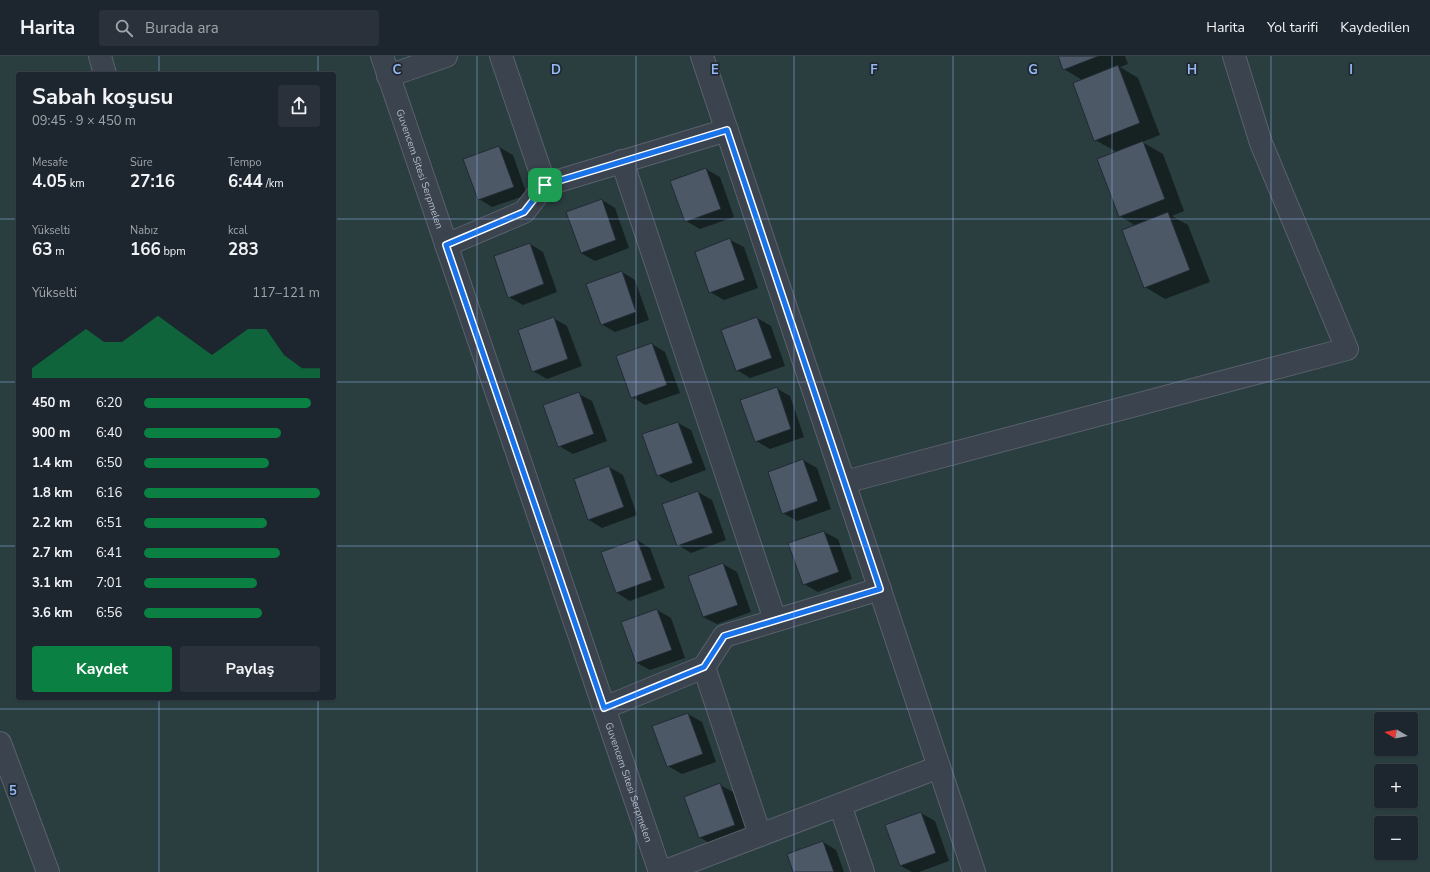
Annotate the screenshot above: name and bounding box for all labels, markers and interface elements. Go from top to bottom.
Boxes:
search box [99,10,379,46]
text: Harita [20,15,75,41]
icon: search [113,17,135,39]
text: Burada ara [145,18,219,38]
text: Harita [1206,18,1245,37]
text: Yol tarifi [1267,18,1318,37]
text: Kaydedilen [1340,18,1410,37]
text: C [393,61,402,79]
text: D [551,61,561,79]
text: E [711,61,719,79]
text: F [870,61,878,79]
text: G [1028,61,1038,79]
text: H [1187,61,1197,79]
text: I [1349,61,1353,79]
text: Sabah koşusu [32,82,173,112]
button: share [278,85,320,127]
street label: Guvencem Sitesi Serpmelen [393,107,446,231]
text: 09:45 · 9 × 450 m [32,112,136,130]
text: Mesafe [32,155,68,170]
text: Süre [130,155,153,170]
text: Tempo [228,155,262,170]
pin [528,168,562,202]
text: 4.05 [32,170,67,193]
text: 27:16 [130,170,175,193]
text: 6:44 [228,170,263,193]
icon: arrive [534,174,556,196]
text: km [67,176,85,191]
text: /km [263,176,284,191]
text: Yükselti [32,223,70,238]
text: Nabız [130,223,158,238]
text: kcal [228,223,248,238]
text: 63 [32,238,52,261]
text: 166 [130,238,161,261]
text: 283 [228,238,259,261]
text: m [52,244,65,259]
text: bpm [161,244,186,259]
text: Yükselti [32,284,77,302]
text: 117–121 m [252,284,320,302]
text: 450 m [32,394,70,412]
text: 6:20 [96,394,122,412]
text: 900 m [32,424,70,442]
text: 6:40 [96,424,122,442]
text: 1.4 km [32,454,73,472]
text: 6:50 [96,454,122,472]
text: 1.8 km [32,484,73,502]
text: 6:16 [96,484,122,502]
text: 2.2 km [32,514,73,532]
text: 6:51 [96,514,122,532]
text: 2.7 km [32,544,73,562]
text: 6:41 [96,544,122,562]
text: 3.1 km [32,574,73,592]
text: 7:01 [96,574,122,592]
text: 3.6 km [32,604,73,622]
text: 6:56 [96,604,122,622]
button: Kaydet [32,646,172,692]
button: Paylaş [180,646,320,692]
north arrow [1374,712,1418,756]
map controls [1374,712,1418,860]
street label: Guvencem Sitesi Serpmelen [602,721,655,844]
button: + [1374,764,1418,808]
text: 5 [9,782,17,800]
button: − [1374,816,1418,860]

